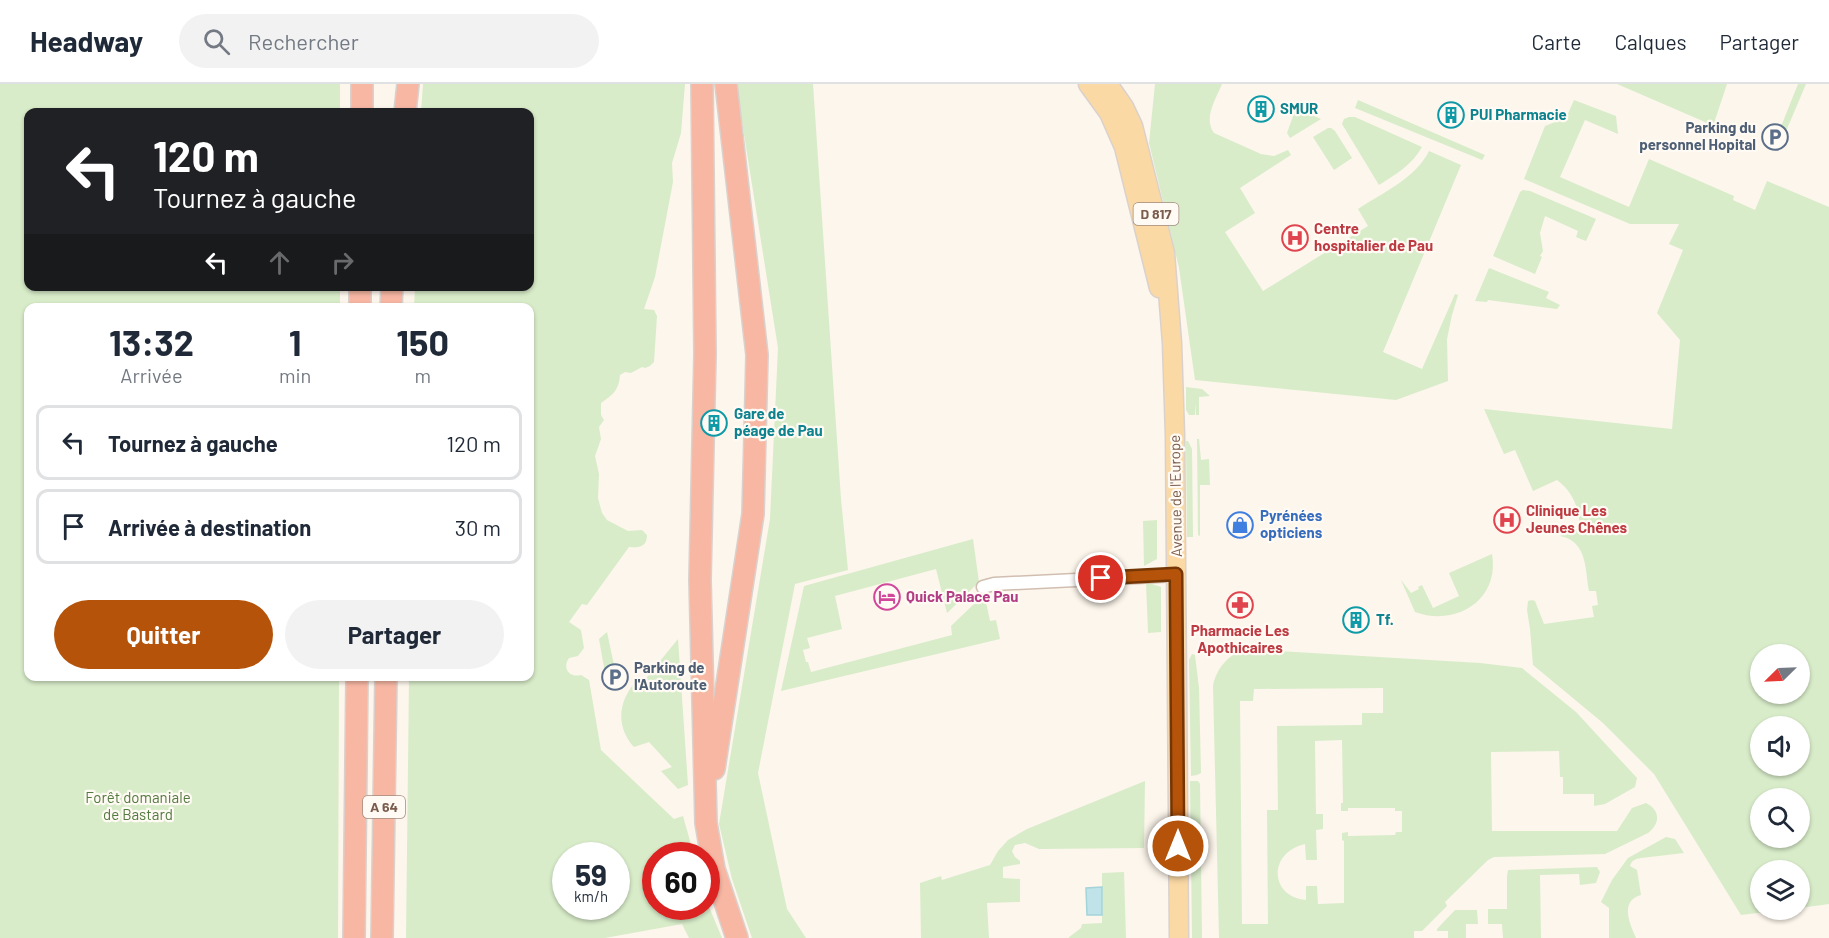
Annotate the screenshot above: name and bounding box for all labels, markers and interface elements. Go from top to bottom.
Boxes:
search box [179,14,599,68]
text: Headway [30,24,143,58]
icon: search [200,25,233,58]
text: Rechercher [248,28,359,54]
text: Carte [1532,29,1581,54]
text: Calques [1614,29,1687,54]
text: Partager [1720,29,1799,54]
building icon: SMUR [1246,94,1276,124]
place label: SMUR [1280,99,1318,117]
building icon: PUI Pharmacie [1436,100,1466,130]
place label: PUI Pharmacie [1470,105,1567,123]
place label: Parking du personnel Hopital [1639,118,1756,153]
parking icon: Parking du personnel Hopital [1760,122,1790,152]
text: 120 m [153,130,259,180]
icon: left [54,132,132,210]
text: Tournez à gauche [153,181,356,213]
road number: D 817 [1134,203,1178,225]
place label: Centre hospitalier de Pau [1314,219,1433,254]
hospital icon: Centre hospitalier de Pau [1280,223,1310,253]
icon: left [200,246,233,279]
icon: ahead [263,246,296,279]
icon: right [326,246,359,279]
text: 13:32 [109,320,194,363]
text: 1 [289,320,301,363]
text: 150 [396,320,449,363]
text: Arrivée [120,363,183,387]
text: min [279,363,311,387]
text: m [414,363,431,387]
place label: Gare de péage de Pau [734,404,823,439]
building icon: Gare de péage de Pau [699,408,729,438]
icon: left [57,426,90,459]
text: Tournez à gauche [108,430,278,456]
text: 120 m [446,430,501,456]
street label: Avenue de l'Europe [1165,435,1185,557]
place label: Clinique Les Jeunes Chênes [1526,501,1628,536]
hospital icon: Clinique Les Jeunes Chênes [1492,505,1522,535]
place label: Pyrénées opticiens [1260,506,1323,541]
icon: arrive [57,510,90,543]
shop icon: Pyrénées opticiens [1225,510,1255,540]
text: Arrivée à destination [108,514,311,540]
text: 30 m [455,514,501,540]
pin [1075,552,1126,603]
icon: arrive [1084,561,1117,594]
hotel icon: Quick Palace Pau [872,582,902,612]
place label: Quick Palace Pau [906,587,1018,605]
pharmacy icon: Pharmacie Les Apothicaires [1225,590,1255,620]
button: Quitter [54,600,273,669]
button: Partager [285,600,504,669]
building icon: Tf. [1341,605,1371,635]
place label: Tf. [1376,610,1394,628]
place label: Pharmacie Les Apothicaires [1191,621,1290,656]
north arrow [1750,644,1810,704]
map controls [1750,644,1810,920]
place label: Parking de l'Autoroute [634,658,707,693]
parking icon: Parking de l'Autoroute [600,662,630,692]
button: sound [1750,716,1810,776]
park label: Forêt domaniale de Bastard [85,788,191,823]
button: search [1750,788,1810,848]
road number: A 64 [363,796,405,818]
position arrow [1146,814,1210,878]
speed limit sign: 60 [642,842,720,920]
text: 59 [575,856,607,892]
button: layers [1750,860,1810,920]
text: km/h [574,887,608,905]

